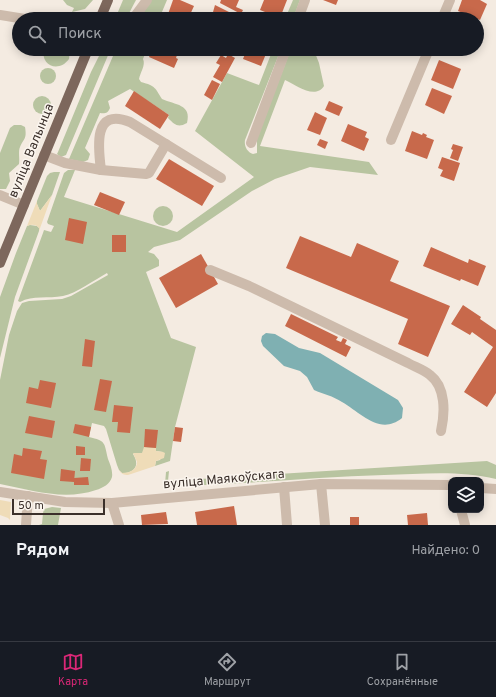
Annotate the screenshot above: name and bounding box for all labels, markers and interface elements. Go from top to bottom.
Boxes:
search box [12,12,484,56]
icon: search [26,23,48,45]
text: Поиск [58,25,102,44]
street label: вуліца Валынца [6,102,58,200]
street label: вуліца Маякоўскага [163,467,285,493]
map controls [448,477,484,513]
button: layers [448,477,484,513]
scale bar [12,497,105,516]
text: 50 m [18,499,44,513]
text: Рядом [16,540,69,562]
text: Найдено: 0 [412,543,480,559]
tab: Карта [58,651,88,689]
tab: Маршрут [204,651,251,689]
tab: Сохранённые [367,651,438,689]

